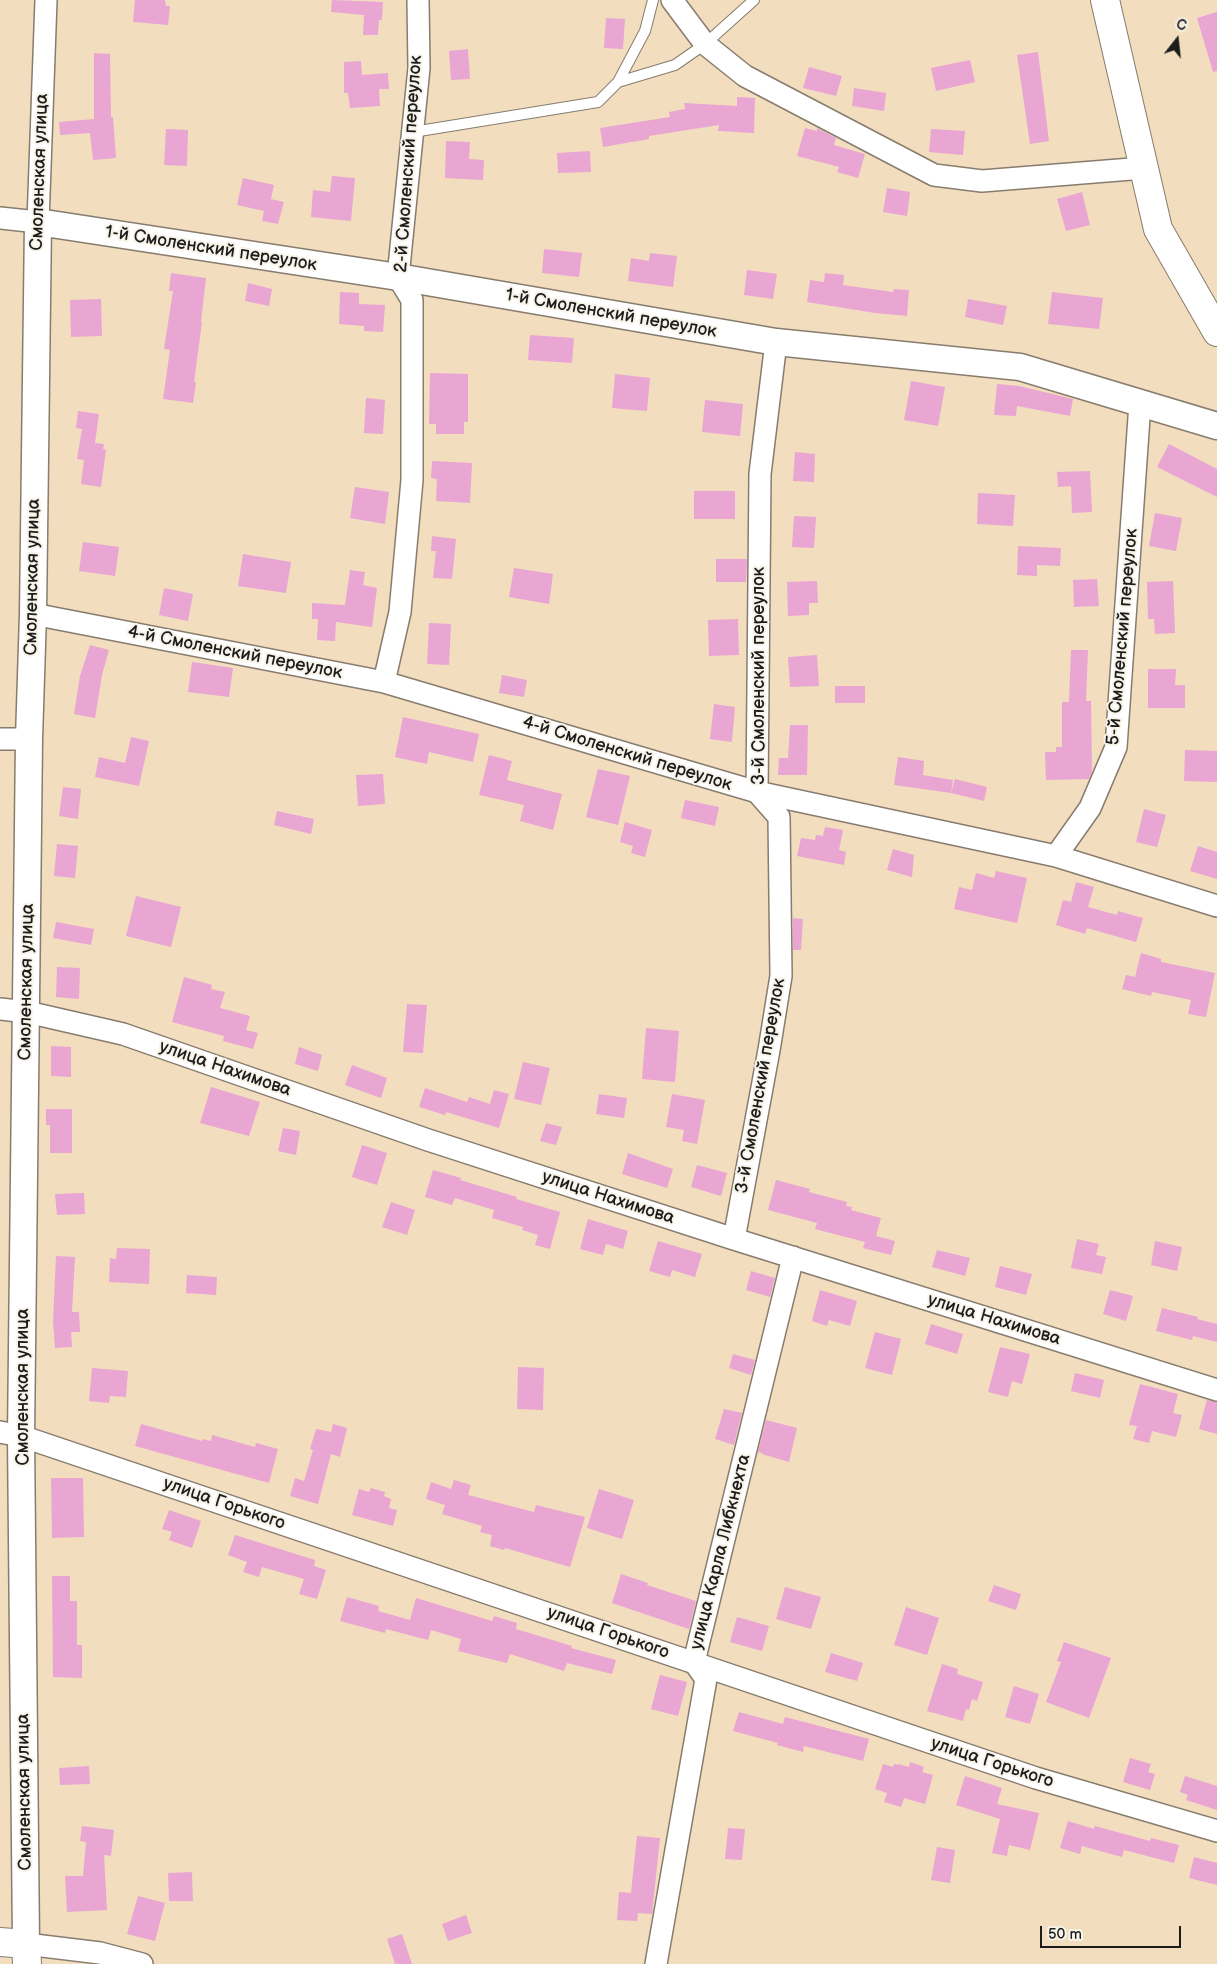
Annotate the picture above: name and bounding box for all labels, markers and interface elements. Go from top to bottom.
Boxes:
north arrow [1152,15,1202,65]
text: С [1174,16,1188,35]
street label: 2-й Смоленский переулок [391,55,427,273]
street label: Смоленская улица [26,93,54,251]
street label: 1-й Смоленский переулок [104,222,318,276]
street label: 1-й Смоленский переулок [504,285,718,343]
street label: Смоленская улица [21,498,45,656]
street label: 5-й Смоленский переулок [1103,528,1143,746]
street label: 3-й Смоленский переулок [748,567,770,785]
street label: 4-й Смоленский переулок [126,622,344,684]
street label: 4-й Смоленский переулок [520,712,734,796]
street label: Смоленская улица [15,903,39,1061]
street label: 3-й Смоленский переулок [731,977,791,1195]
street label: улица Нахимова [156,1036,294,1102]
street label: улица Нахимова [539,1166,677,1230]
street label: улица Нахимова [925,1289,1063,1351]
street label: Смоленская улица [12,1308,34,1466]
street label: улица Карла Либкнехта [686,1452,756,1652]
street label: улица Горького [160,1473,288,1535]
street label: улица Горького [544,1602,672,1664]
street label: Смоленская улица [13,1713,37,1871]
street label: улица Горького [928,1733,1056,1793]
scale bar [1042,1916,1183,1948]
text: 50 m [1048,1925,1082,1944]

